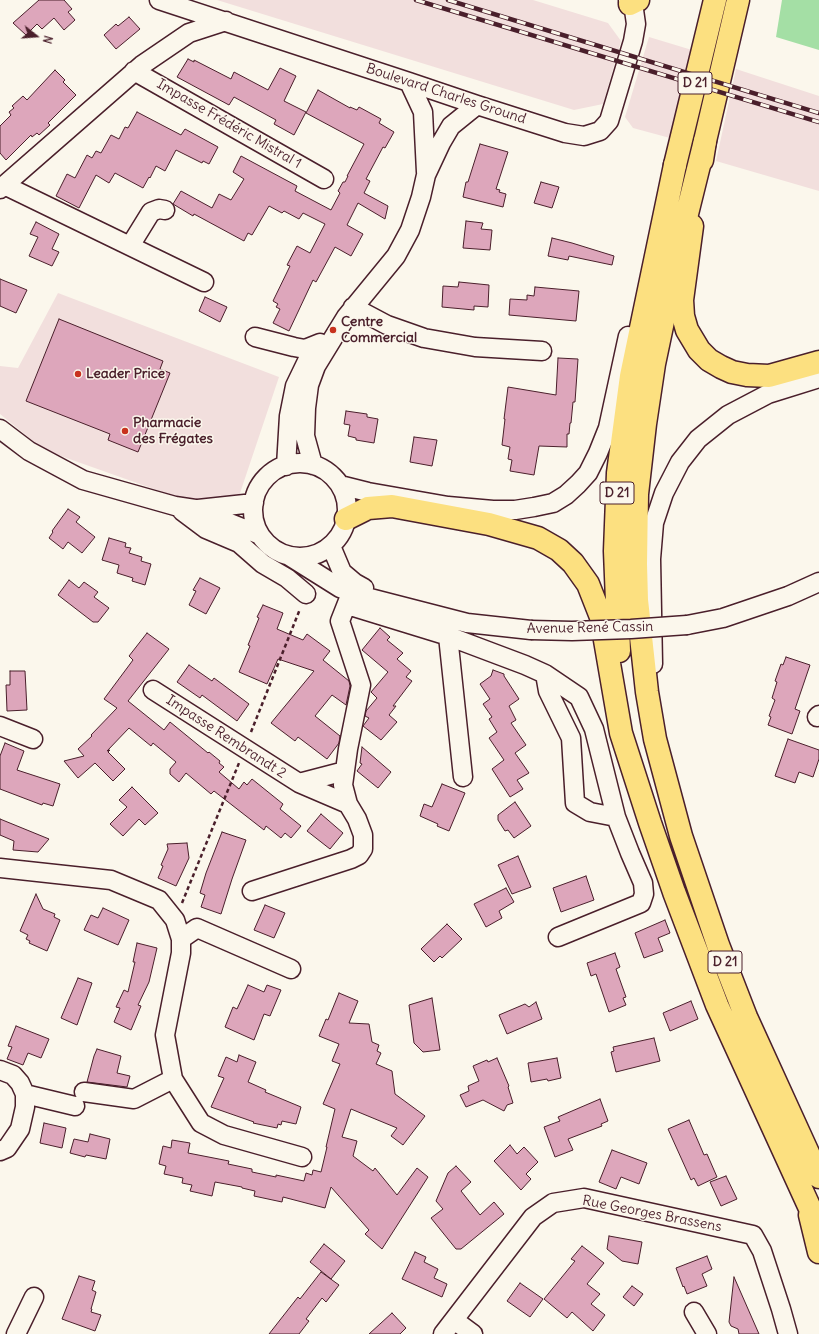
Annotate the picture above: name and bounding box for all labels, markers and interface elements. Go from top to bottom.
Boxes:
north arrow [16,16,56,56]
text: N [40,34,55,45]
street label: Boulevard Charles Ground [364,60,528,128]
road number: D 21 [678,72,712,94]
street label: Impasse Frédéric Mistral 1 [154,76,304,172]
place label: Centre Commercial [341,314,417,346]
marker: Centre Commercial [328,325,338,335]
place label: Leader Price [86,366,165,382]
marker: Leader Price [73,369,83,379]
place label: Pharmacie des Frégates [133,415,213,448]
marker: Pharmacie des Frégates [120,426,130,436]
road number: D 21 [600,482,634,504]
street label: Avenue René Cassin [527,618,653,638]
street label: Impasse Rembrandt 2 [163,692,289,782]
road number: D 21 [708,951,742,973]
street label: Rue Georges Brassens [581,1192,723,1236]

